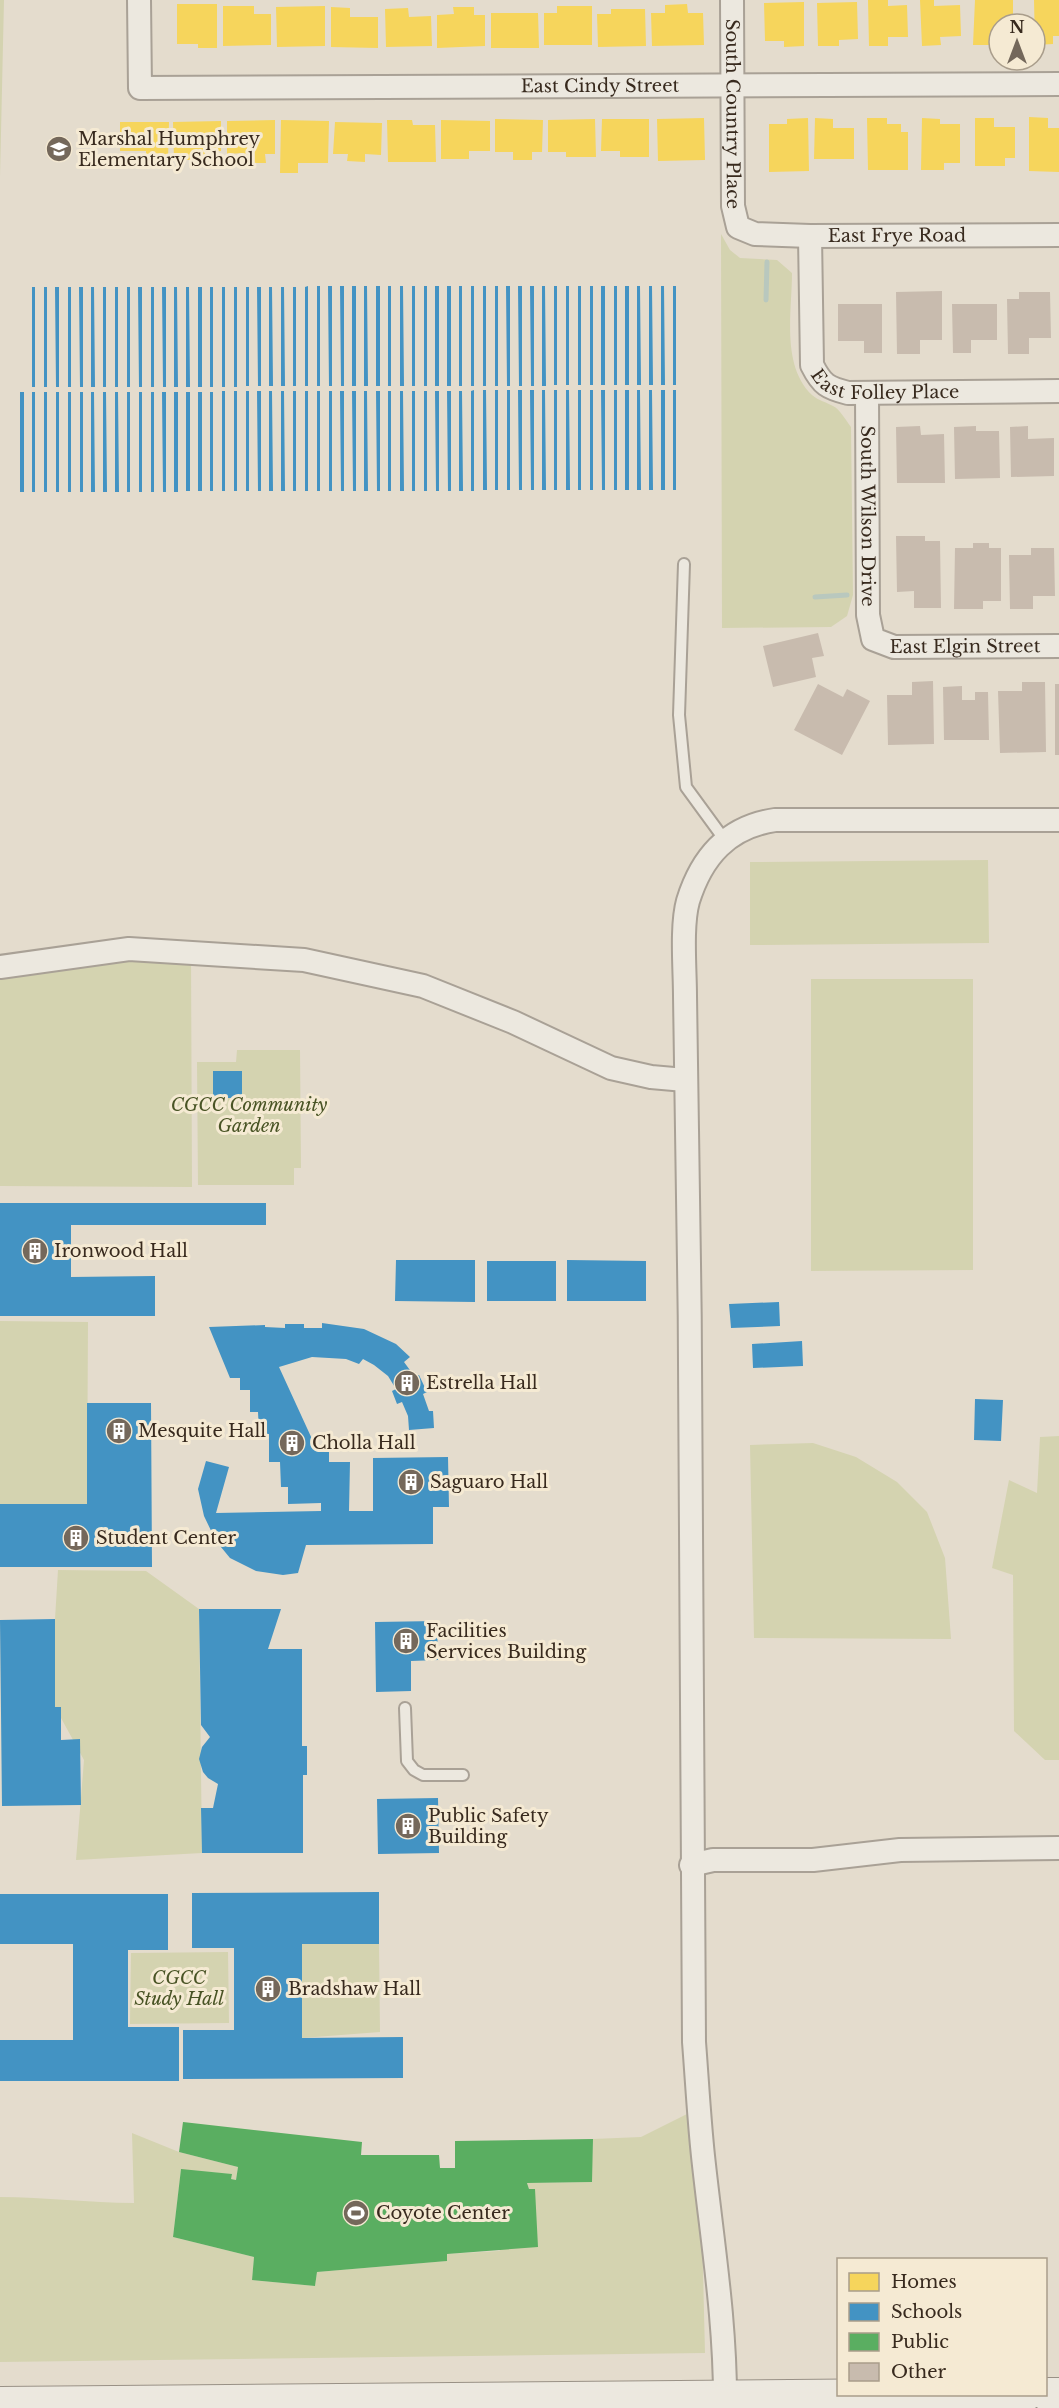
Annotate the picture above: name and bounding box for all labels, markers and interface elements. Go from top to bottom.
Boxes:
north arrow [987,12,1047,72]
text: N [1009,17,1025,37]
street label: South Country Place [721,19,744,209]
street label: East Cindy Street [521,75,680,97]
place label: Marshal Humphrey Elementary School [78,128,260,171]
school or university icon: Marshal Humphrey Elementary School [44,134,74,164]
street label: East Frye Road [828,224,966,247]
street label: East Folley Place [806,365,959,404]
street label: South Wilson Drive [856,425,879,607]
street label: East Elgin Street [889,635,1041,658]
park label: CGCC Community Garden [171,1094,328,1137]
building icon: Ironwood Hall [20,1236,50,1266]
place label: Ironwood Hall [54,1240,188,1262]
building icon: Estrella Hall [392,1368,422,1398]
place label: Estrella Hall [426,1372,538,1394]
building icon: Mesquite Hall [104,1416,134,1446]
place label: Mesquite Hall [138,1420,266,1442]
building icon: Cholla Hall [277,1428,307,1458]
place label: Cholla Hall [312,1432,416,1454]
building icon: Saguaro Hall [396,1467,426,1497]
place label: Saguaro Hall [430,1471,548,1493]
building icon: Student Center [61,1523,91,1553]
place label: Student Center [96,1527,236,1549]
place label: Facilities Services Building [426,1620,586,1663]
building icon: Facilities Services Building [391,1626,421,1656]
place label: Public Safety Building [428,1805,549,1848]
building icon: Public Safety Building [393,1811,423,1841]
park label: CGCC Study Hall [134,1967,224,2010]
building icon: Bradshaw Hall [253,1974,283,2004]
place label: Bradshaw Hall [288,1978,421,2000]
sports icon: Coyote Center [341,2198,371,2228]
place label: Coyote Center [376,2202,510,2224]
legend [837,2258,1047,2396]
text: Homes [891,2271,957,2293]
text: Schools [891,2301,962,2323]
text: Public [891,2331,949,2353]
text: Other [891,2361,947,2383]

